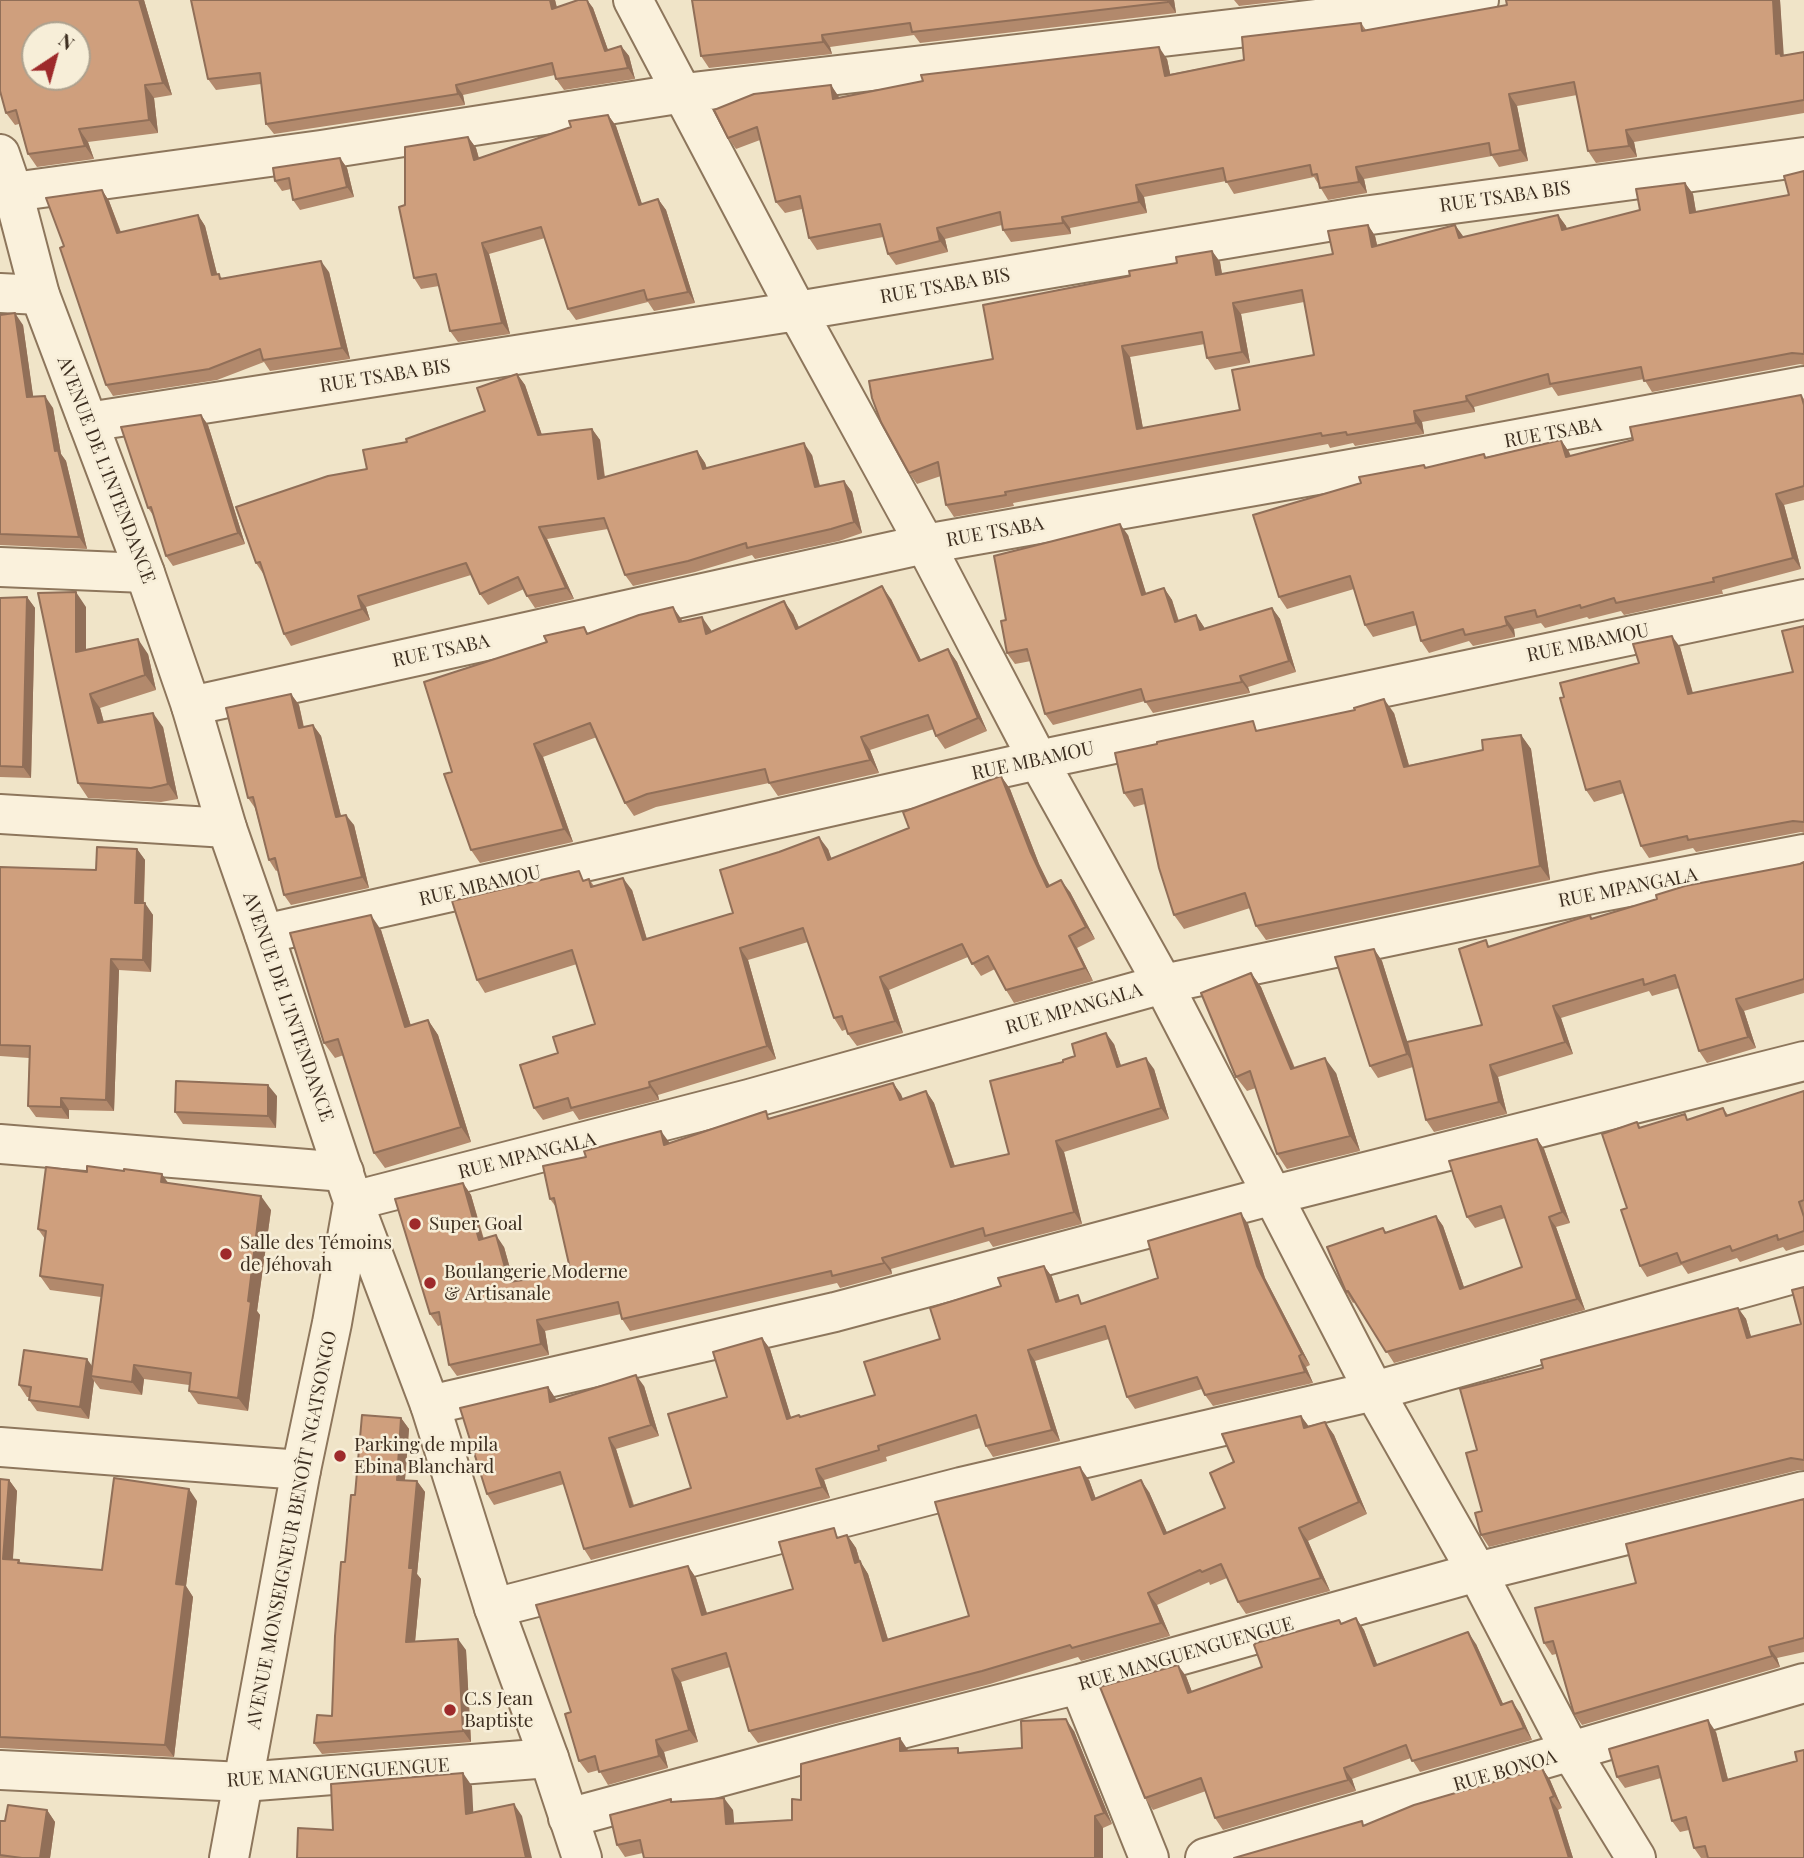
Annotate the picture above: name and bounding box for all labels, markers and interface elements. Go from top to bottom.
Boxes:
north arrow [21,21,91,91]
text: N [54,26,80,55]
street label: RUE TSABA BIS [1438,177,1572,217]
street label: RUE TSABA BIS [878,263,1012,309]
street label: AVENUE DE L'INTENDANCE [52,353,160,587]
street label: RUE TSABA BIS [318,354,452,398]
street label: RUE TSABA [1502,413,1604,453]
street label: RUE TSABA [944,512,1046,552]
street label: RUE MBAMOU [1525,619,1651,667]
street label: RUE TSABA [390,630,492,672]
street label: RUE MBAMOU [970,737,1096,785]
street label: RUE MBAMOU [417,861,543,911]
street label: RUE MPANGALA [1556,863,1700,913]
street label: AVENUE DE L'INTENDANCE [238,889,338,1125]
street label: RUE MPANGALA [1003,979,1145,1039]
street label: RUE MPANGALA [456,1128,598,1184]
place label: Super Goal [429,1213,523,1235]
marker: Super Goal [407,1216,423,1232]
place label: Salle des Témoins de Jéhovah [240,1232,392,1276]
marker: Salle des Témoins de Jéhovah [218,1246,234,1262]
place label: Boulangerie Moderne & Artisanale [444,1261,628,1305]
marker: Boulangerie Moderne & Artisanale [422,1275,438,1291]
street label: AVENUE MONSEIGNEUR BENOÎT NGATSONGO [242,1329,342,1731]
place label: Parking de mpila Ebina Blanchard [354,1434,498,1478]
marker: Parking de mpila Ebina Blanchard [332,1448,348,1464]
street label: RUE MANGUENGUENGUE [1076,1612,1296,1696]
place label: C.S Jean Baptiste [464,1688,533,1732]
marker: C.S Jean Baptiste [442,1702,458,1718]
street label: RUE BONOA [1451,1745,1559,1797]
street label: RUE MANGUENGUENGUE [226,1754,450,1792]

